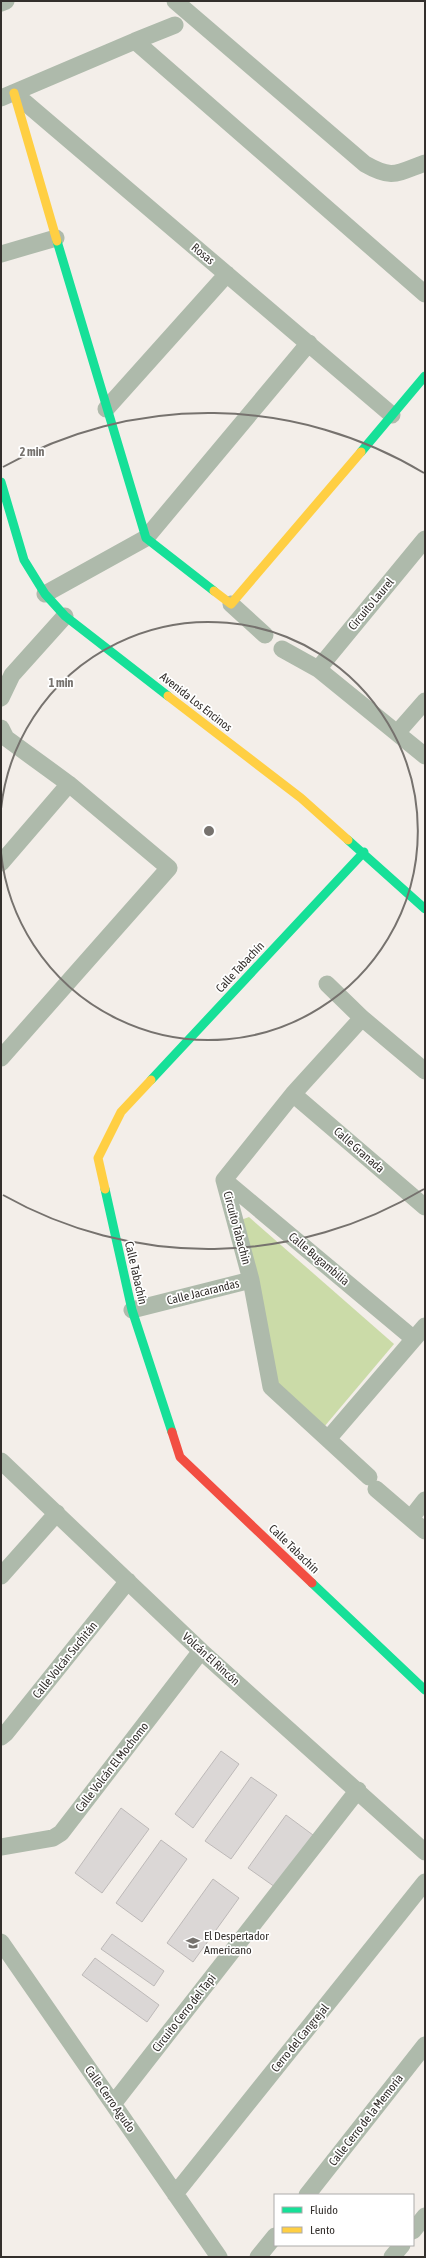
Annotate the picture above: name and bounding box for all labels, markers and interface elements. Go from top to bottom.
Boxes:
street label: Rosas [189,240,217,268]
text: 2 min [20,445,44,459]
street label: Circuito Laurel [345,575,397,633]
street label: Avenida Los Encinos [157,670,235,734]
text: 1 min [49,676,73,690]
centre of rings [202,824,216,838]
street label: Calle Tabachín [213,939,267,995]
street label: Calle Granada [331,1124,387,1176]
street label: Circuito Tabachin [220,1190,254,1266]
street label: Calle Bugambilia [286,1230,352,1288]
street label: Calle Tabachín [122,1240,150,1306]
street label: Calle Jacarandas [165,1276,241,1308]
street label: Calle Tabachín [266,1522,322,1576]
street label: Calle Volcán Suchitán [30,1619,100,1701]
street label: Volcán El Rincón [180,1630,242,1688]
street label: Calle Volcán El Mochomo [73,1719,152,1815]
place label: El Despertador Americano [204,1929,269,1957]
school or university icon: El Despertador Americano [185,1935,201,1951]
street label: Circuito Cerro del Tapi [149,1971,219,2055]
street label: Cerro del Cangrejal [268,2000,332,2075]
street label: Calle Cerro Agudo [82,2063,138,2135]
street label: Calle Cerro de la Memoria [326,2071,406,2169]
legend [274,2194,414,2246]
text: Fluido [310,2203,338,2217]
text: Lento [310,2223,335,2237]

